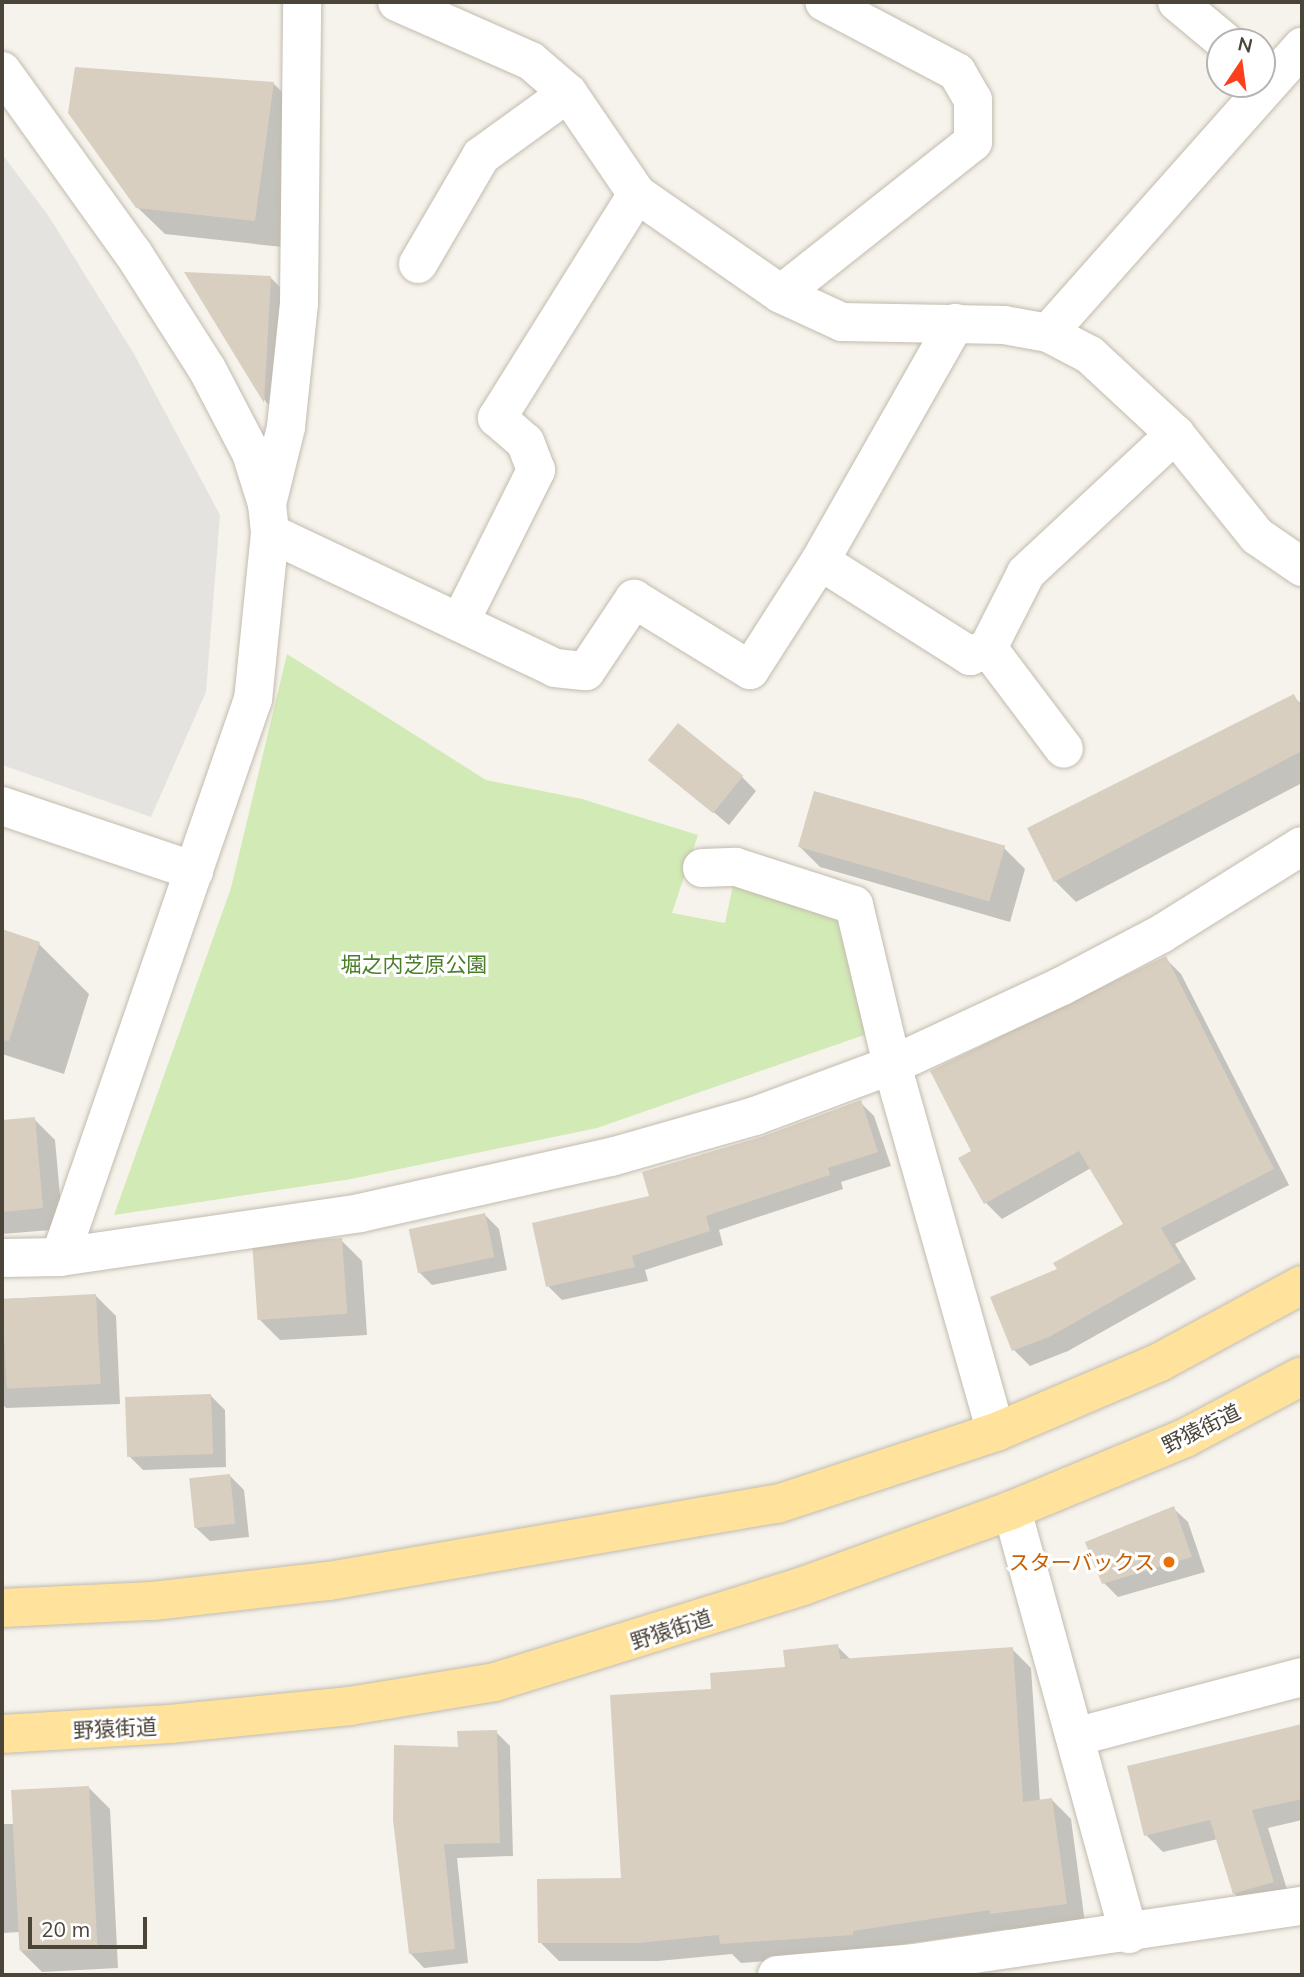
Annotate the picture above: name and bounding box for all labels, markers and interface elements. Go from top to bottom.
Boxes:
north arrow [1206,28,1276,98]
text: N [1236,31,1255,58]
park label: 堀之内芝原公園 [341,951,487,977]
street label: 野猿街道 [1158,1398,1244,1458]
place label: スターバックス [1008,1549,1155,1575]
marker: スターバックス [1161,1554,1177,1570]
street label: 野猿街道 [627,1604,715,1654]
street label: 野猿街道 [72,1713,158,1743]
scale bar [32,1904,150,1948]
text: 20 m [41,1916,90,1942]

